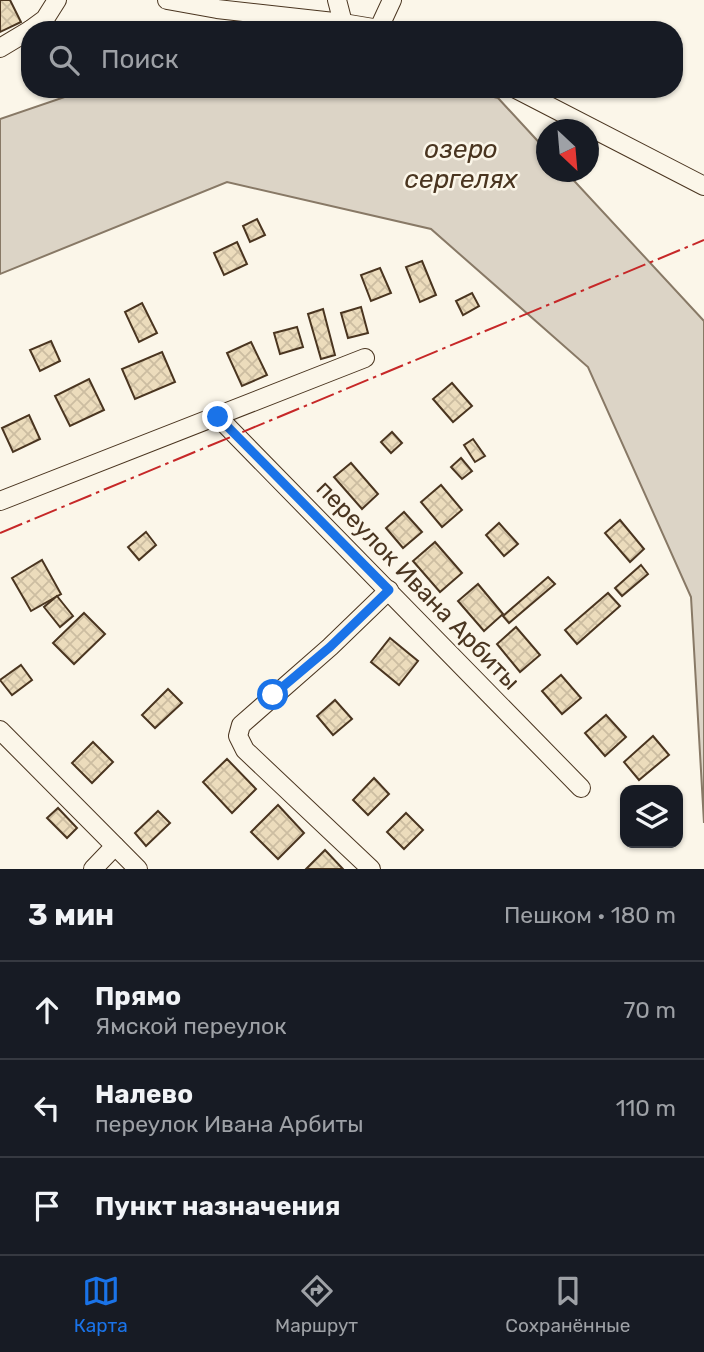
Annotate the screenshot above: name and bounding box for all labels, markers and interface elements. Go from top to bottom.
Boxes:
search box [21,21,683,98]
icon: search [45,41,83,79]
text: Поиск [101,44,179,75]
north arrow [536,119,599,182]
water label: озеро сергелях [404,134,519,195]
route end [202,401,233,432]
street label: переулок Ивана Арбиты [311,474,525,696]
route start [257,679,288,710]
map controls [620,785,683,848]
button: layers [620,785,683,848]
text: 3 мин [28,897,114,933]
text: Пешком · 180 m [504,901,676,929]
text: Прямо [95,981,181,1012]
icon: ahead [28,991,66,1029]
text: 70 m [624,996,676,1024]
text: Ямской переулок [95,1012,287,1040]
text: Налево [95,1079,193,1110]
icon: left [28,1089,66,1127]
text: 110 m [616,1094,676,1122]
text: переулок Ивана Арбиты [95,1110,364,1138]
icon: arrive [28,1187,66,1225]
text: Пункт назначения [95,1191,340,1222]
tab: Карта [74,1272,128,1337]
tab: Маршрут [275,1272,358,1337]
tab: Сохранённые [505,1272,630,1337]

